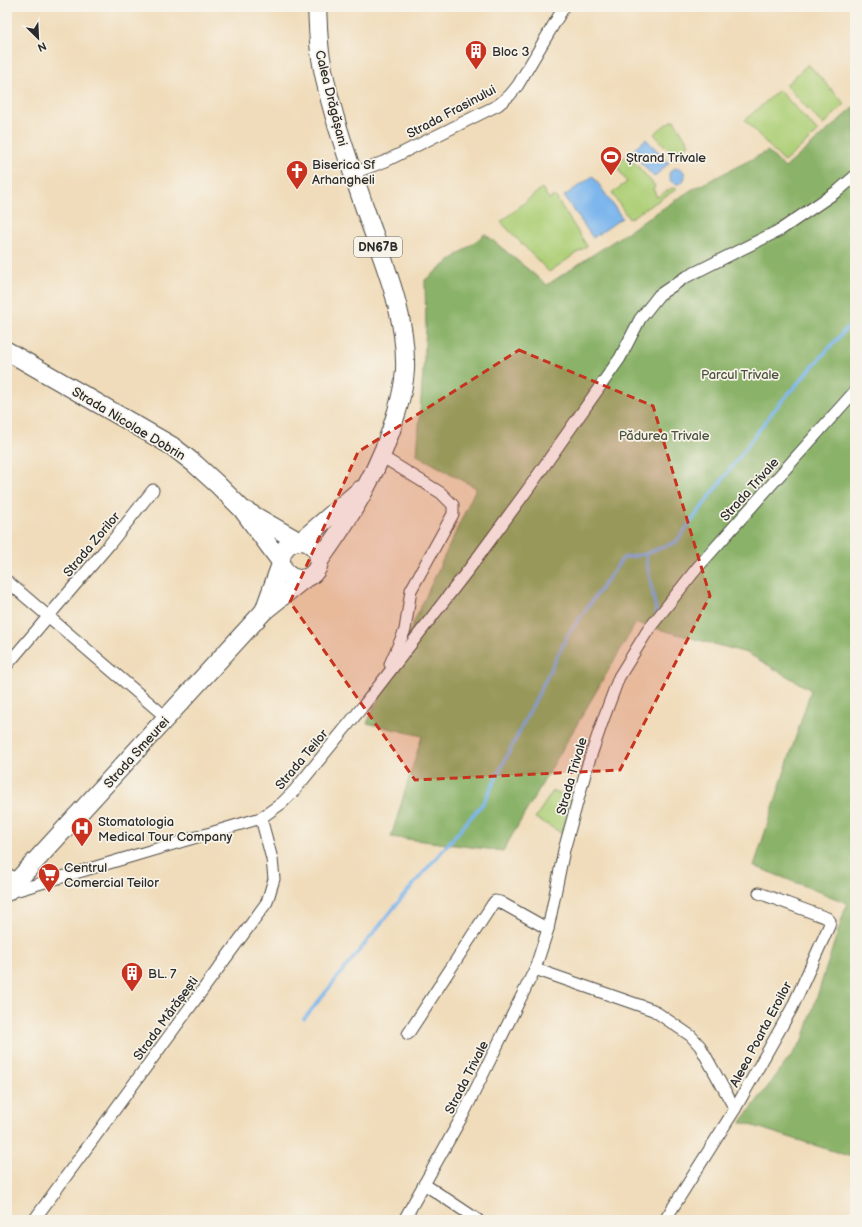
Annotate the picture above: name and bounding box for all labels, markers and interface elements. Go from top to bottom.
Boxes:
north arrow [18,18,58,58]
building icon: Bloc 3 [463,38,489,71]
text: N [35,39,48,54]
place label: Bloc 3 [492,44,530,60]
street label: Calea Drăgășani [311,49,351,148]
street label: Strada Frasinului [404,82,499,142]
sports icon: Ștrand Trivale [598,144,624,177]
place label: Ștrand Trivale [626,150,706,166]
place label: Biserica Sf Arhangheli [312,157,375,188]
church icon: Biserica Sf Arhangheli [284,158,310,191]
road number: DN67B [354,237,402,257]
park label: Parcul Trivale [701,367,779,383]
street label: Strada Nicolae Dobrin [69,384,188,464]
park label: Pădurea Trivale [619,428,710,444]
street label: Strada Trivale [717,454,783,525]
street label: Strada Zorilor [60,509,124,580]
street label: Strada Smeurei [101,714,173,792]
street label: Strada Teilor [272,726,332,793]
street label: Strada Trivale [553,735,591,817]
place label: Stomatologia Medical Tour Company [98,814,232,845]
hospital icon: Stomatologia Medical Tour Company [69,815,95,848]
place label: Centrul Comercial Teilor [64,860,159,891]
supermarket icon: Centrul Comercial Teilor [36,861,62,894]
building icon: BL. 7 [119,960,145,993]
place label: BL. 7 [148,966,177,982]
street label: Strada Mărășești [130,973,202,1064]
street label: Aleea Poarta Eroilor [726,979,796,1090]
street label: Strada Trivale [442,1038,492,1117]

